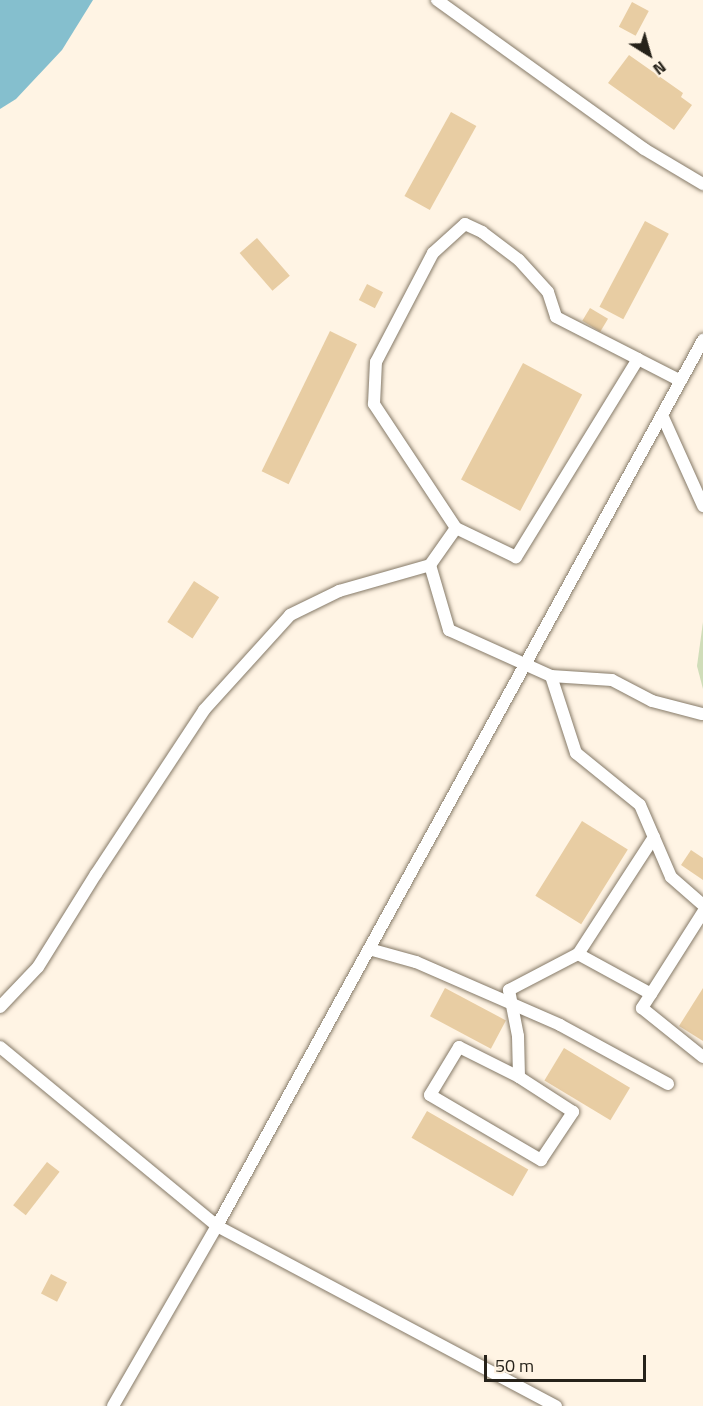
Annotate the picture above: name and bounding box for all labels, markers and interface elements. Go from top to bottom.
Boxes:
north arrow [619,24,679,84]
text: N [648,55,671,81]
scale bar [487,1343,649,1381]
text: 50 m [495,1352,534,1379]

